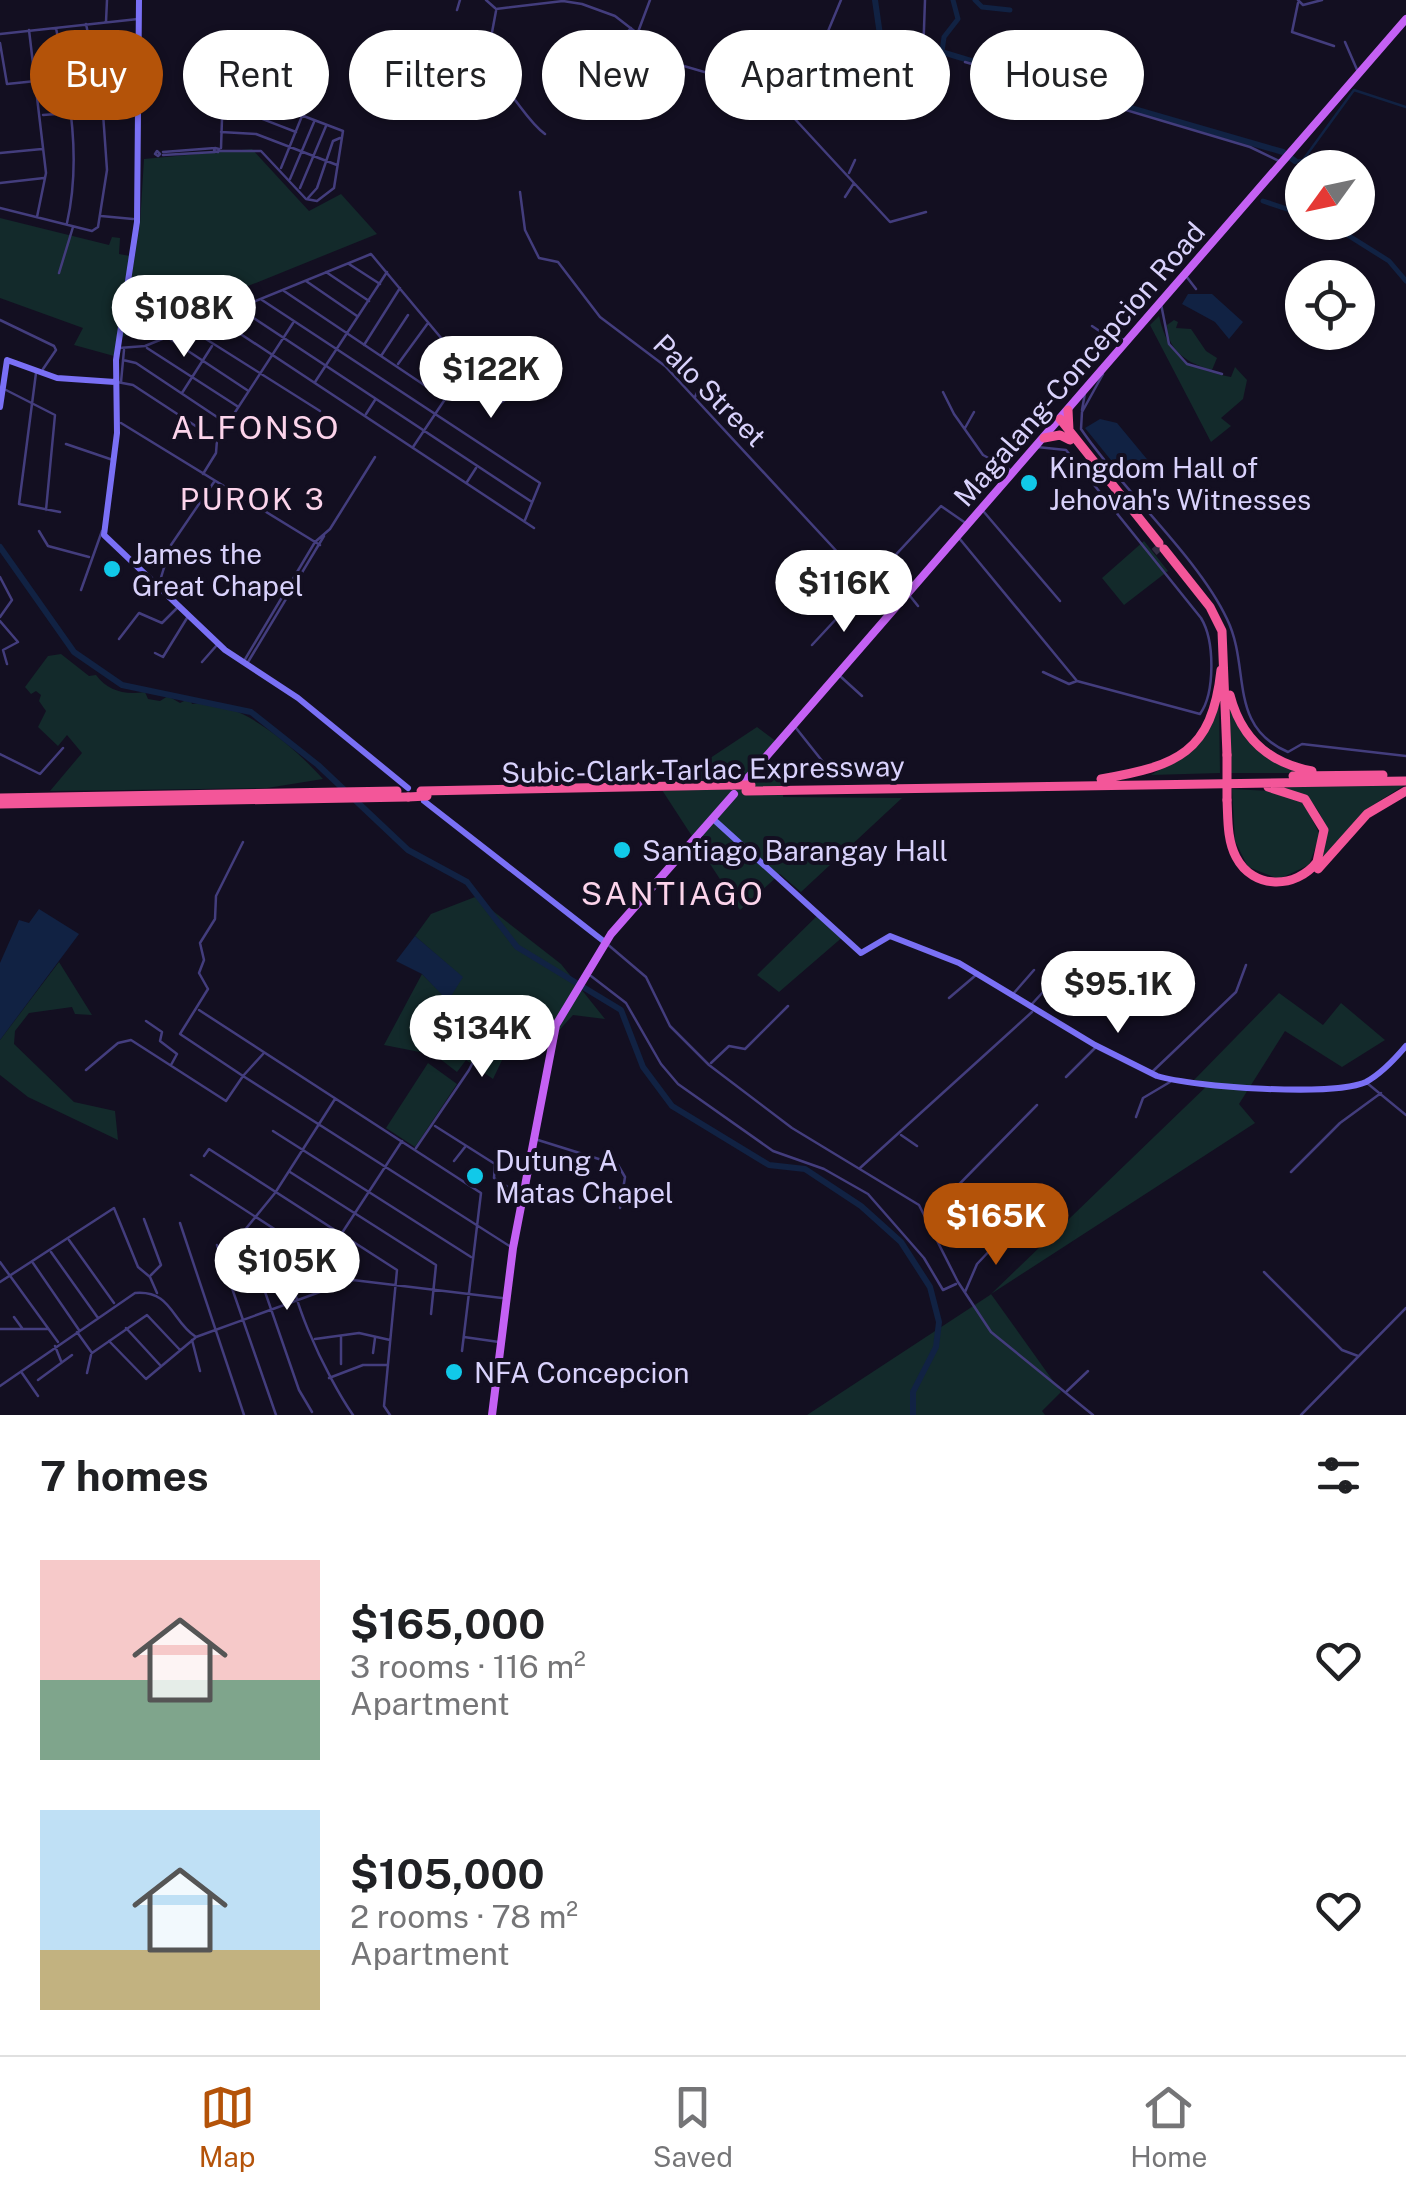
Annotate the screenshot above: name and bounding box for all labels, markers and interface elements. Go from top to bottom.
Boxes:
chip: Buy [30,30,163,120]
chip: Rent [183,30,329,120]
chip: Filters [349,30,522,120]
chip: New [542,30,685,120]
chip: Apartment [705,30,950,120]
chip: House [970,30,1144,120]
north arrow [1285,150,1375,240]
map controls [1285,150,1375,350]
street label: Magalang-Concepcion Road [947,215,1211,513]
button: locate [1285,260,1375,350]
pin: $108K [114,275,254,360]
text: $108K [134,289,234,326]
street label: Palo Street [647,327,773,453]
pin: $122K [421,336,561,421]
text: $122K [441,350,541,387]
district label: ALFONSO [171,409,341,446]
place label: Kingdom Hall of Jehovah's Witnesses [1049,451,1311,516]
marker: Kingdom Hall of Jehovah's Witnesses [1018,472,1040,494]
district label: PUROK 3 [180,481,326,517]
place label: James the Great Chapel [132,537,303,602]
pin: $116K [774,550,914,635]
marker: James the Great Chapel [101,558,123,580]
text: $116K [797,564,891,601]
street label: Subic-Clark-Tarlac Expressway [501,749,905,789]
place label: Santiago Barangay Hall [642,834,948,867]
marker: Santiago Barangay Hall [611,839,633,861]
district label: SANTIAGO [581,875,765,912]
pin: $95.1K [1037,951,1199,1036]
text: $95.1K [1063,965,1173,1002]
pin: $134K [412,995,552,1080]
text: $134K [432,1009,532,1046]
place label: Dutung A Matas Chapel [495,1144,673,1209]
marker: Dutung A Matas Chapel [464,1165,486,1187]
pin: $165K [926,1183,1066,1268]
text: $165K [945,1197,1047,1234]
pin: $105K [217,1228,357,1313]
text: $105K [237,1242,337,1279]
place label: NFA Concepcion [474,1356,689,1389]
marker: NFA Concepcion [443,1361,465,1383]
icon: filters [1311,1448,1366,1503]
text: 7 homes [40,1451,209,1500]
text: $165,000 [350,1599,545,1648]
icon: home [120,1600,240,1720]
icon: heart [1311,1633,1366,1688]
text: 3 rooms · 116 m² [350,1648,586,1685]
text: Apartment [350,1685,510,1722]
text: $105,000 [350,1849,545,1898]
icon: home [120,1850,240,1970]
icon: heart [1311,1883,1366,1938]
text: 2 rooms · 78 m² [350,1898,578,1935]
text: Apartment [350,1935,510,1972]
tab: Map [199,2080,256,2173]
tab: Saved [653,2080,733,2173]
tab: Home [1130,2080,1207,2173]

